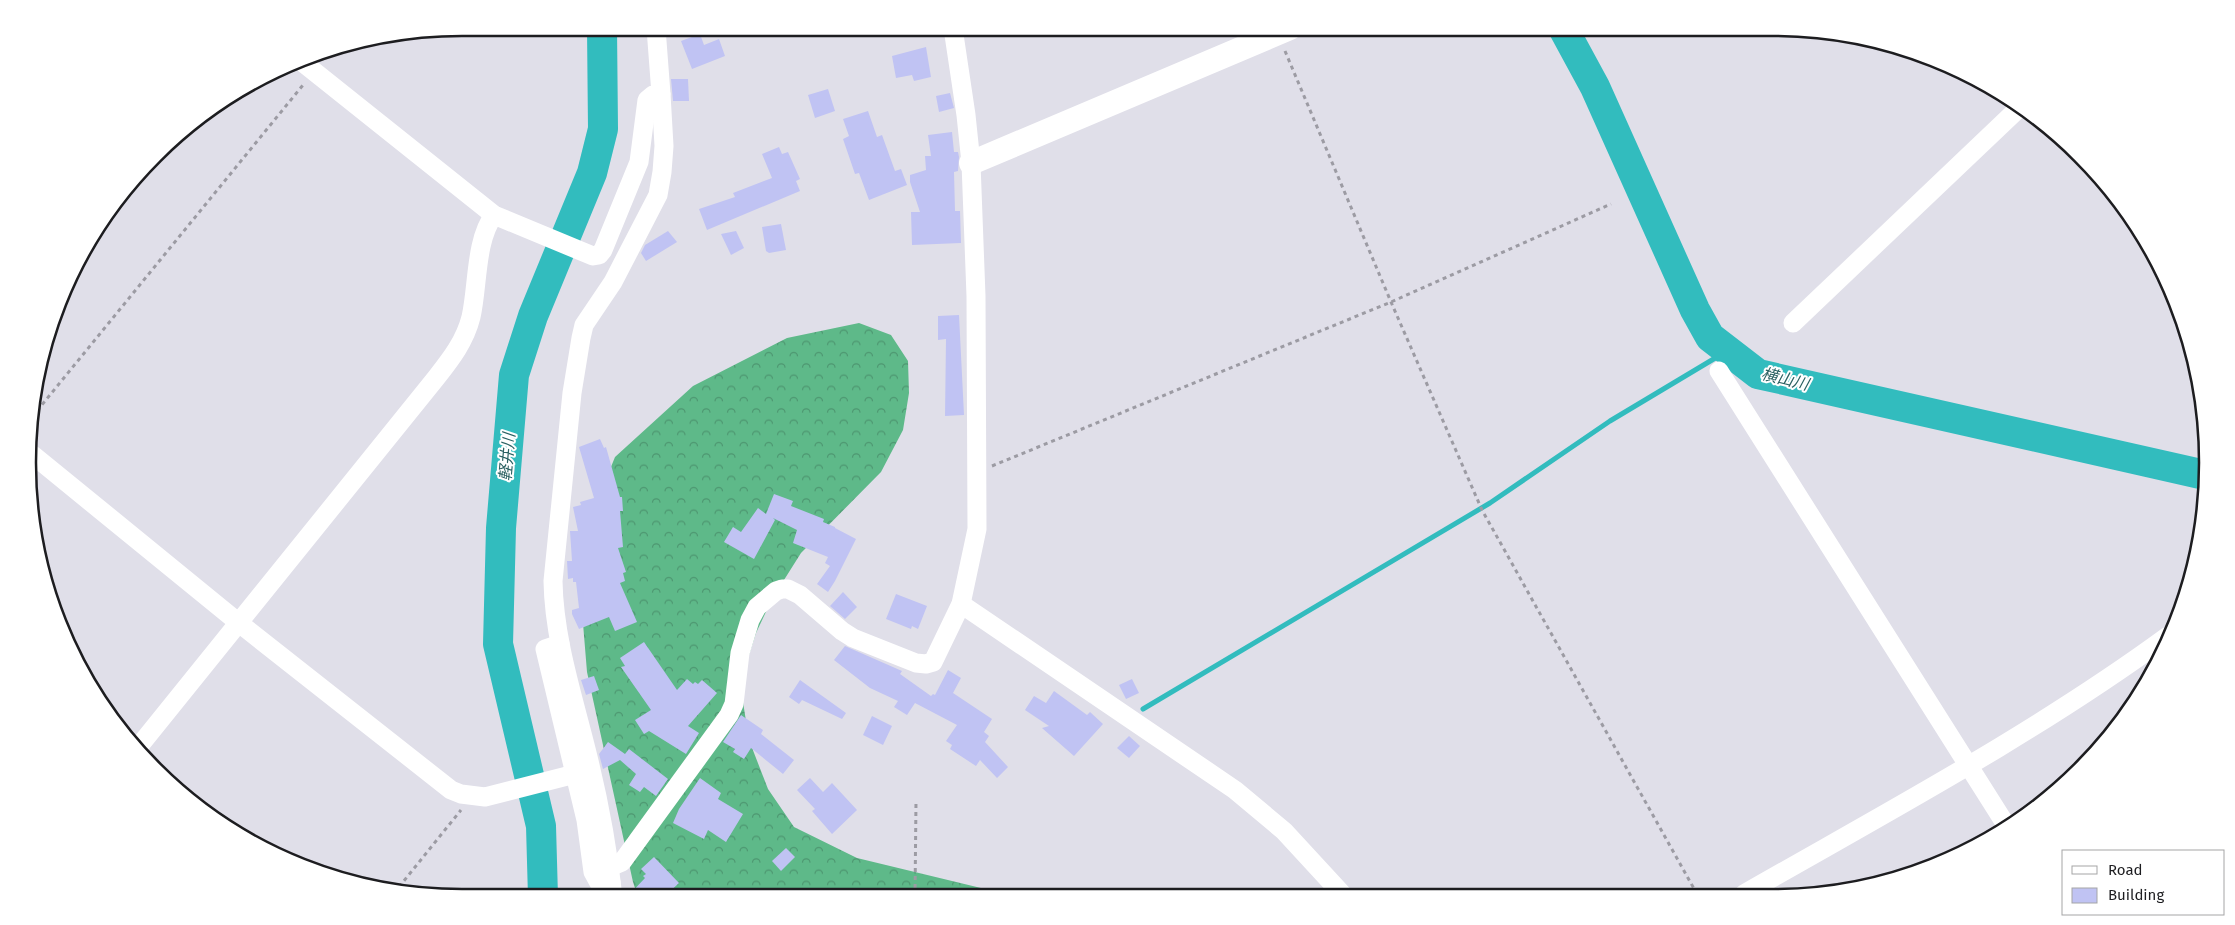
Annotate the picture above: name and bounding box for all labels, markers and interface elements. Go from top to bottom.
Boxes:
water label: 横山川 [1759,364,1813,395]
water label: 軽井川 [495,430,519,482]
legend [2062,850,2225,915]
text: Road [2108,861,2143,879]
text: Building [2108,886,2164,904]

